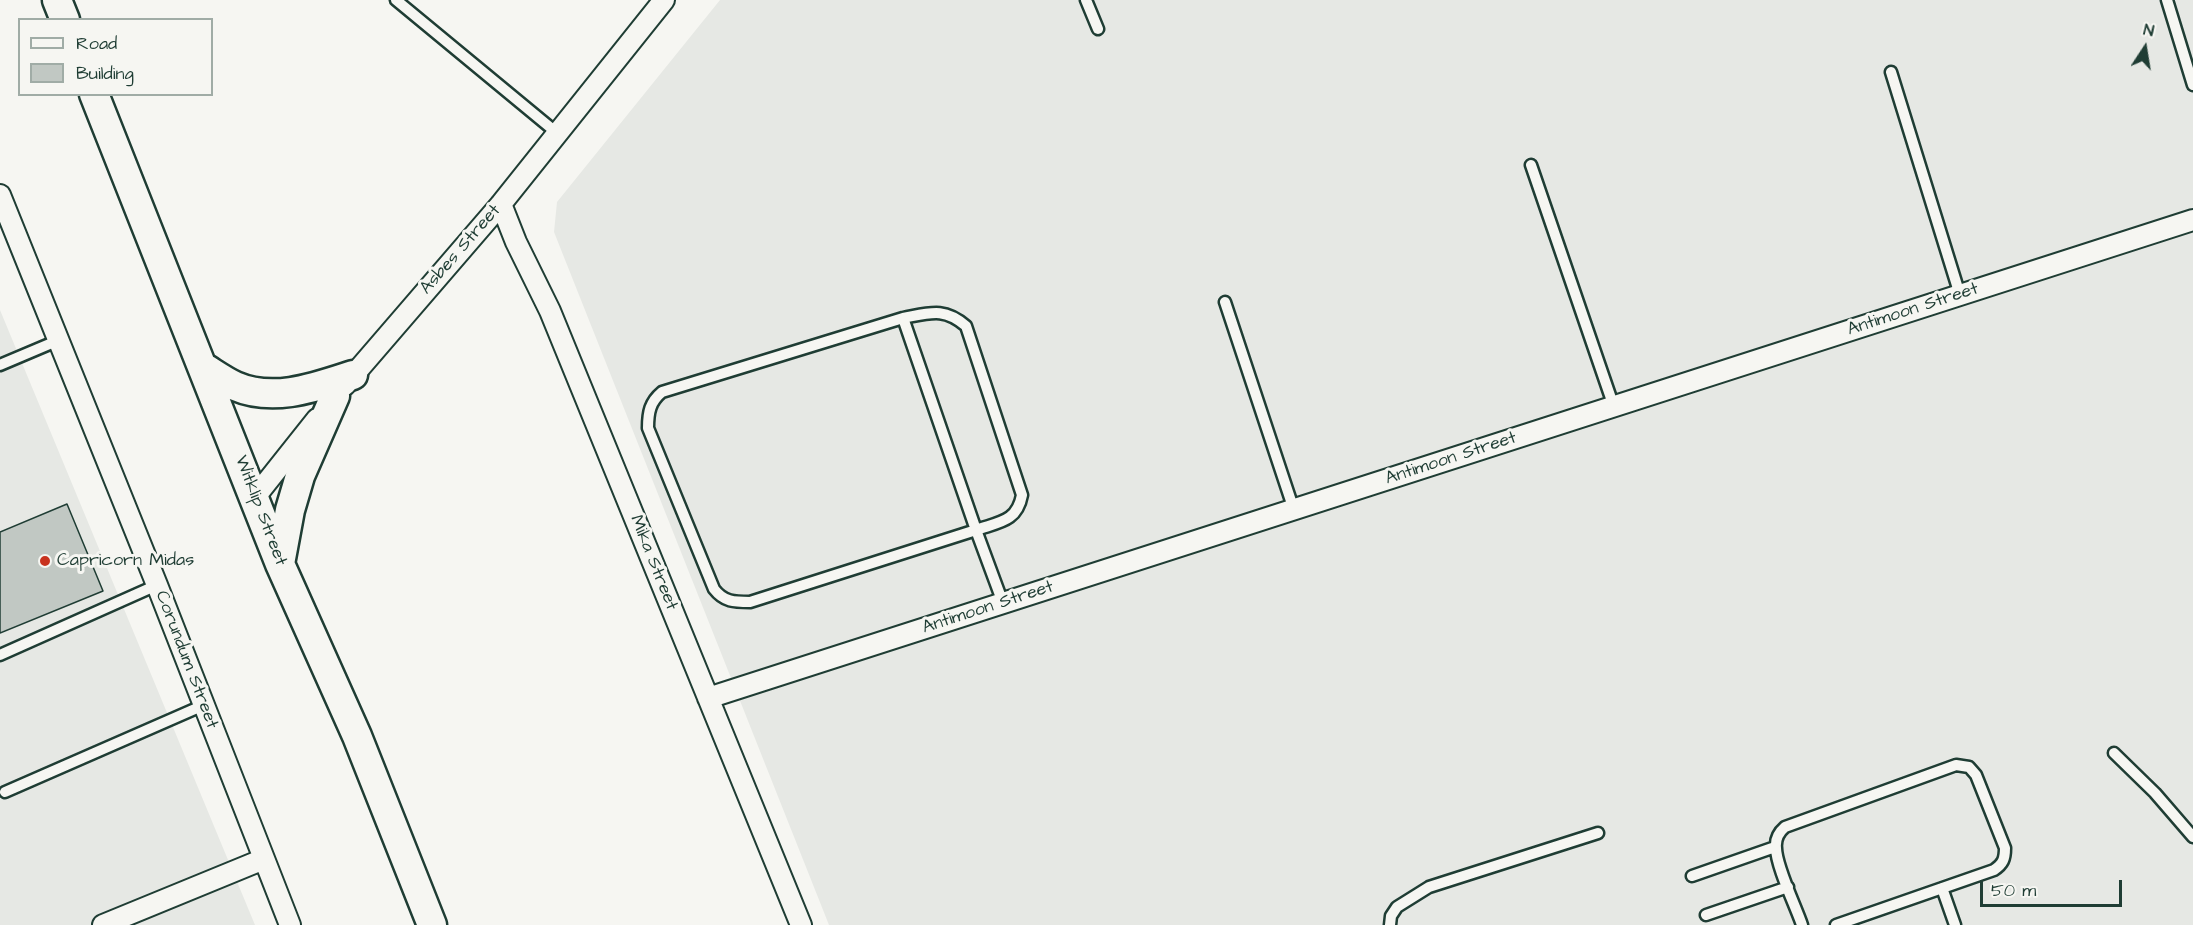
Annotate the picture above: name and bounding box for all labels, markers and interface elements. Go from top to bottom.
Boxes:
legend [18,18,213,96]
north arrow [2115,18,2175,78]
text: N [2142,19,2156,42]
text: Road [76,31,117,56]
text: Building [76,61,134,86]
street label: Asbes Street [416,201,506,299]
street label: Antimoon Street [1845,279,1981,341]
street label: Antimoon Street [1383,428,1519,490]
street label: Witklip Street [229,453,291,569]
street label: Mika Street [624,512,682,614]
place label: Capricorn Midas [57,550,194,572]
marker: Capricorn Midas [38,554,52,568]
street label: Antimoon Street [920,577,1056,639]
street label: Corundum Street [150,588,222,732]
scale bar [1983,868,2126,906]
text: 50 m [1991,878,2036,903]

